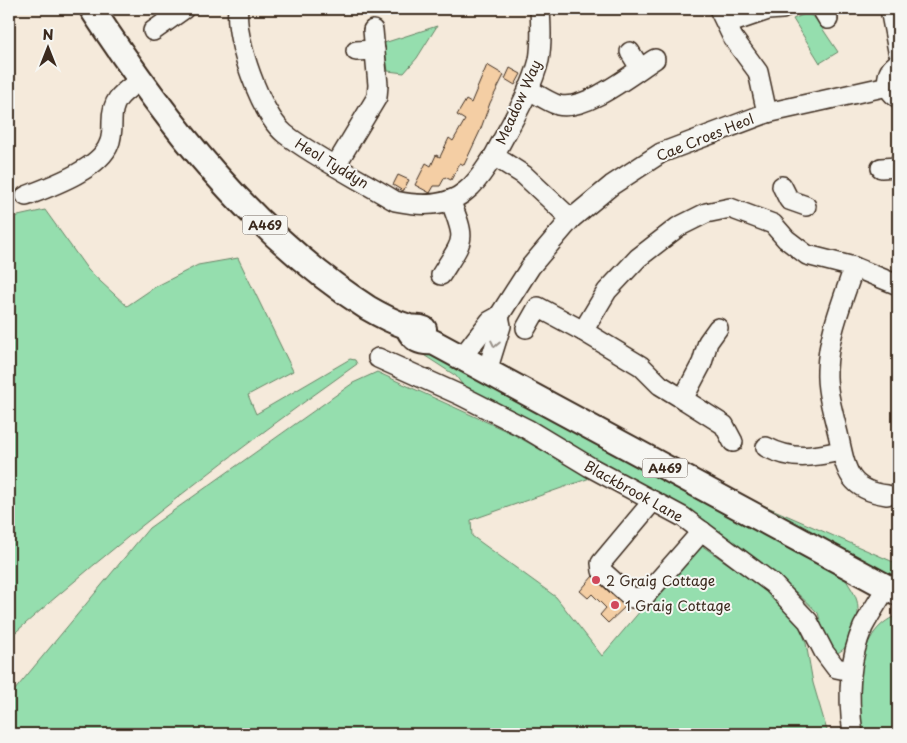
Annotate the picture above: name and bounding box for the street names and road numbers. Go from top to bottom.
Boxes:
street label: Meadow Way [490,56,546,148]
street label: Cae Croes Heol [653,108,757,166]
street label: Heol Tyddyn [291,133,373,193]
road number: A469 [242,216,288,234]
street label: Blackbrook Lane [581,455,688,527]
road number: A469 [642,458,688,478]

